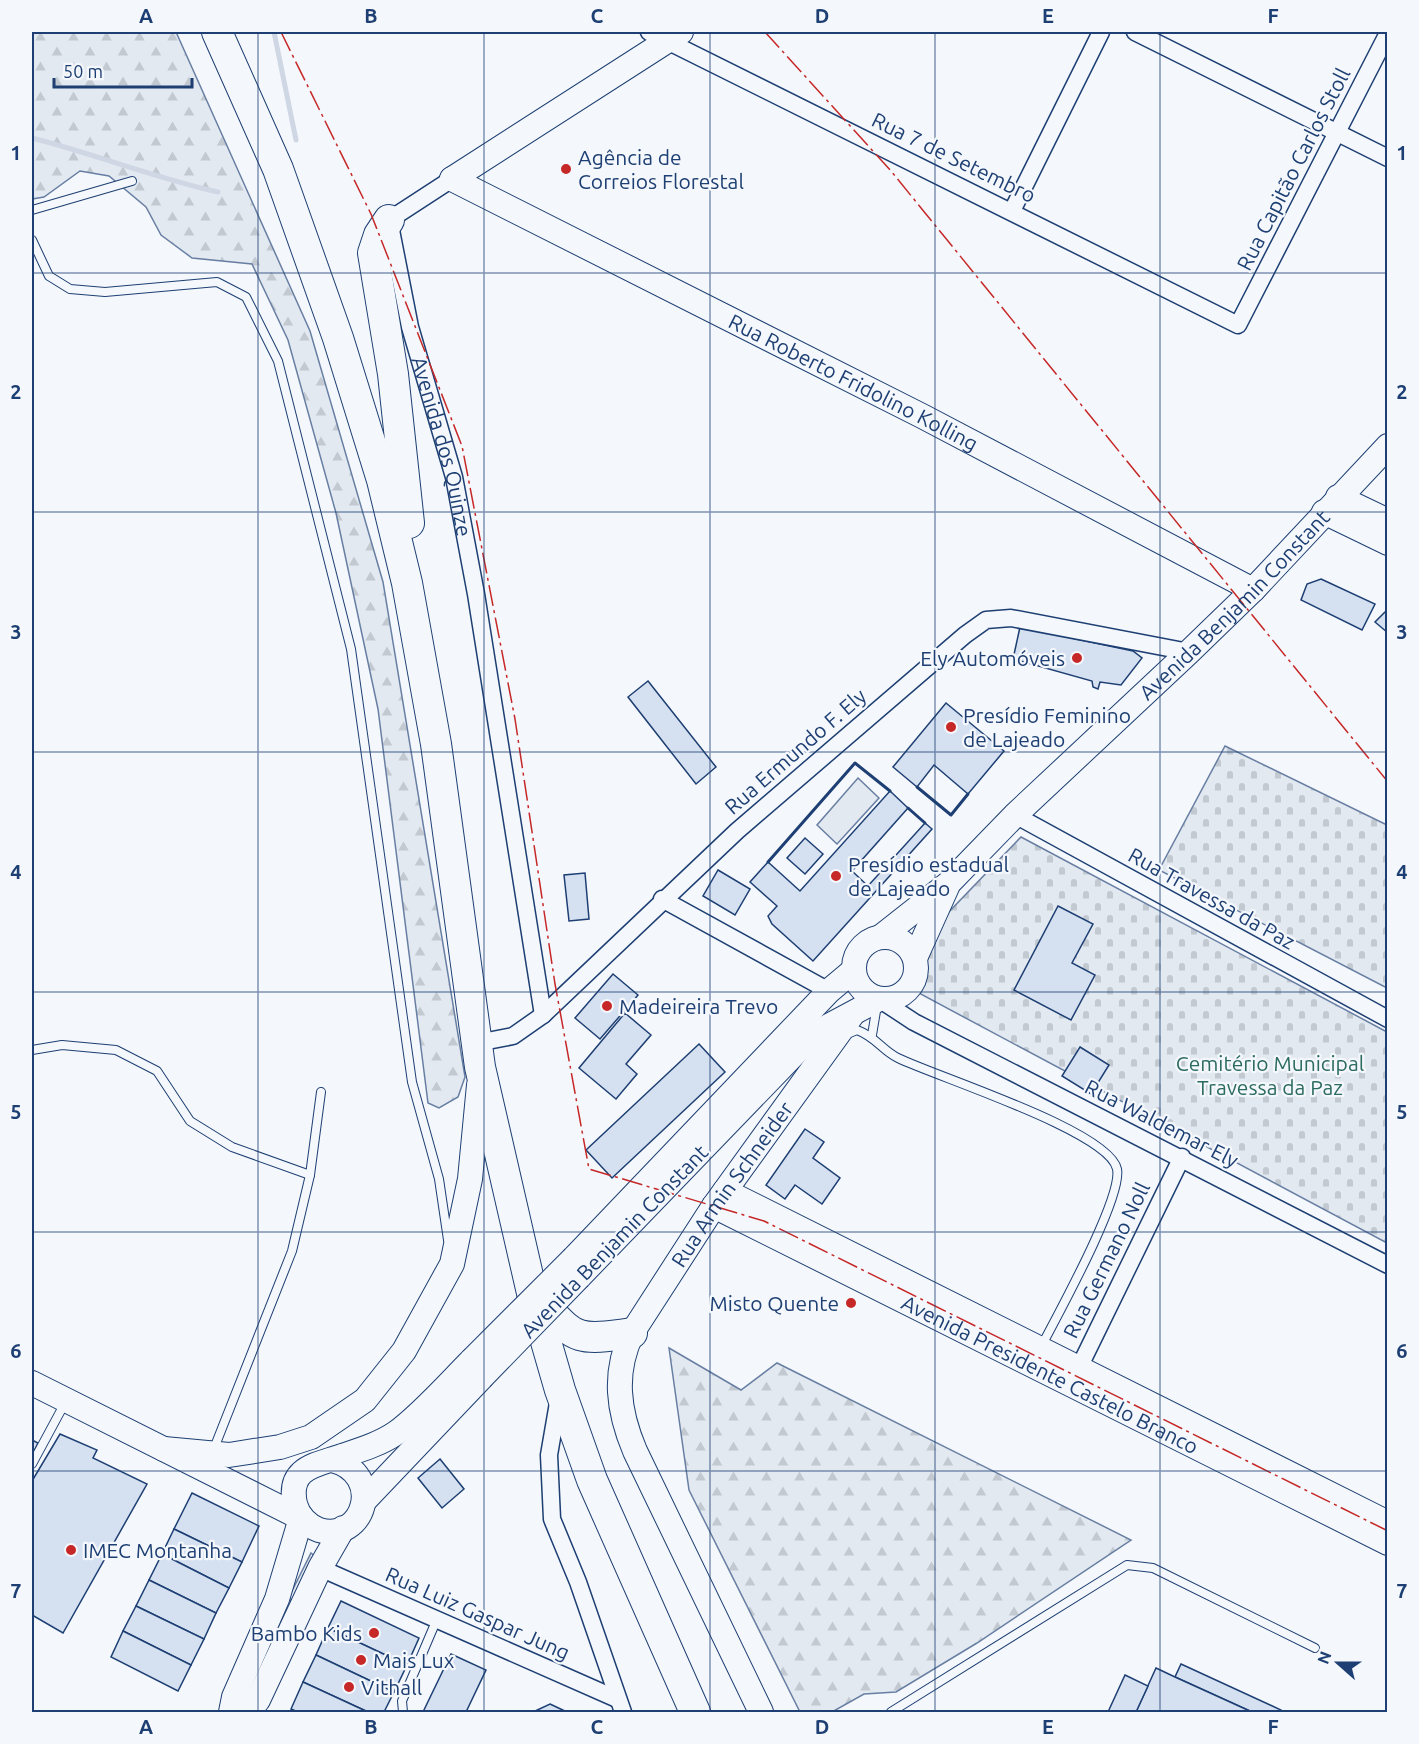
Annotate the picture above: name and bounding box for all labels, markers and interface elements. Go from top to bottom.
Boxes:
text: A [139,4,153,27]
text: B [364,4,378,27]
text: C [591,4,604,27]
text: D [815,4,829,27]
text: E [1042,4,1054,27]
text: F [1267,4,1279,27]
scale bar [54,51,192,89]
text: 50 m [63,61,103,81]
street label: Rua Capitão Carlos Stoll [1232,64,1354,274]
street label: Rua 7 de Setembro [868,107,1040,207]
text: 1 [10,141,22,164]
text: 1 [1396,141,1408,164]
place label: Agência de Correios Florestal [578,145,744,193]
marker: Agência de Correios Florestal [559,162,573,176]
street label: Rua Roberto Fridolino Kolling [725,309,982,455]
street label: Avenida dos Quinze [407,354,477,538]
text: 2 [10,380,22,403]
text: 2 [1396,380,1408,403]
street label: Avenida Benjamin Constant [1134,505,1334,704]
text: 3 [10,620,22,643]
text: 3 [1396,620,1408,643]
place label: Ely Automóveis [920,646,1065,670]
marker: Ely Automóveis [1070,651,1084,665]
street label: Rua Ermundo F. Ely [720,683,870,819]
place label: Presídio Feminino de Lajeado [963,703,1131,751]
marker: Presídio Feminino de Lajeado [944,720,958,734]
street label: Rua Travessa da Paz [1125,842,1299,954]
place label: Presídio estadual de Lajeado [848,852,1009,900]
text: 4 [10,860,22,883]
text: 4 [1396,860,1408,883]
marker: Presídio estadual de Lajeado [829,869,843,883]
place label: Madeireira Trevo [619,994,778,1018]
marker: Madeireira Trevo [600,999,614,1013]
park label: Cemitério Municipal Travessa da Paz [1176,1051,1364,1099]
street label: Rua Waldemar Ely [1081,1074,1243,1172]
street label: Rua Armin Schneider [666,1097,797,1271]
text: 5 [10,1100,22,1123]
text: 5 [1396,1100,1408,1123]
street label: Avenida Benjamin Constant [516,1140,712,1342]
street label: Rua Germano Noll [1058,1178,1154,1342]
street label: Avenida Presidente Castelo Branco [898,1290,1203,1458]
place label: Misto Quente [710,1291,839,1315]
marker: Misto Quente [844,1296,858,1310]
text: 6 [10,1339,22,1362]
text: 6 [1396,1339,1408,1362]
place label: IMEC Montanha [83,1538,232,1562]
marker: IMEC Montanha [64,1543,78,1557]
street label: Rua Luiz Gaspar Jung [382,1562,574,1664]
text: 7 [10,1579,22,1602]
text: 7 [1396,1579,1408,1602]
place label: Bambo Kids [251,1621,362,1645]
marker: Bambo Kids [367,1626,381,1640]
north arrow [1308,1633,1368,1693]
place label: Mais Lux [373,1648,455,1672]
text: N [1313,1649,1335,1666]
marker: Mais Lux [354,1653,368,1667]
place label: Vithall [361,1675,422,1699]
marker: Vithall [342,1680,356,1694]
text: A [139,1715,153,1738]
text: B [364,1715,378,1738]
text: C [591,1715,604,1738]
text: D [815,1715,829,1738]
text: E [1042,1715,1054,1738]
text: F [1267,1715,1279,1738]

